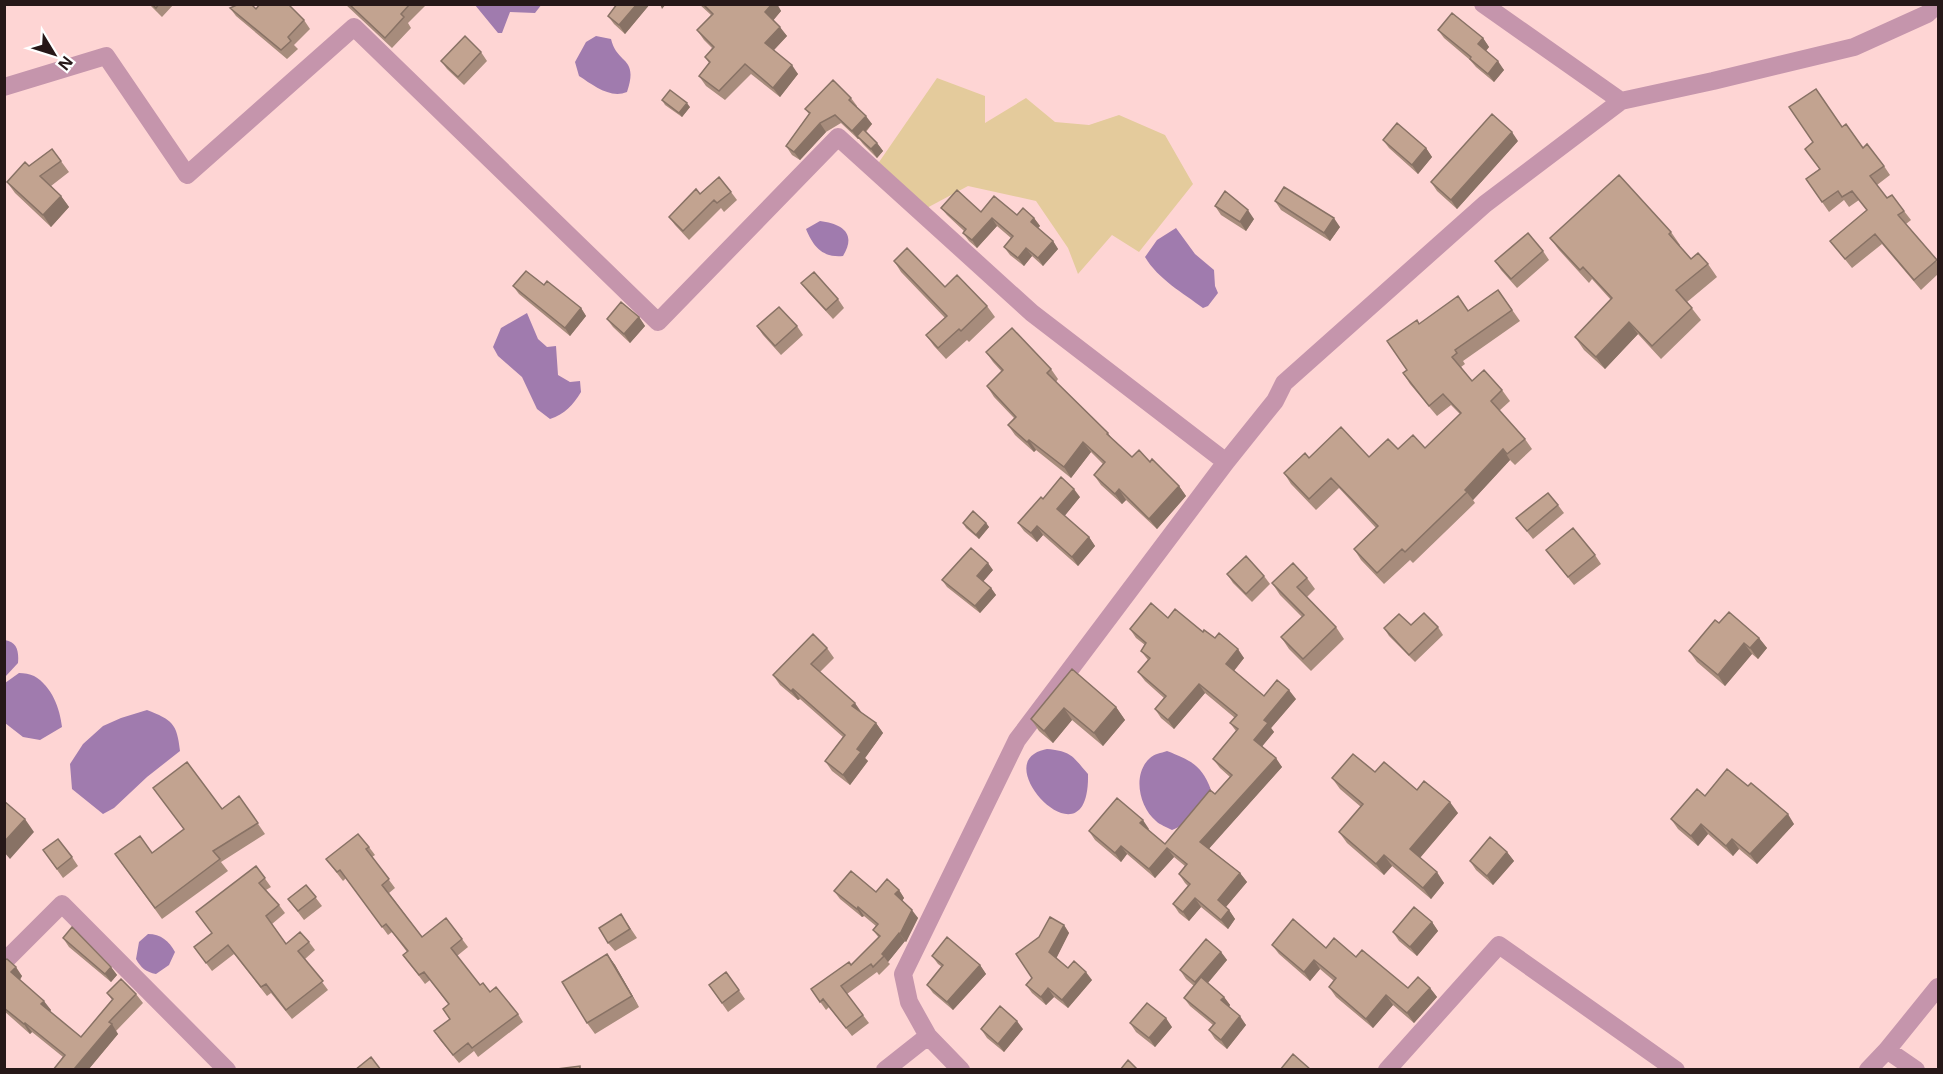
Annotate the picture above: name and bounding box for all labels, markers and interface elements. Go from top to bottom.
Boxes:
north arrow [24,24,84,84]
text: N [53,51,78,75]

